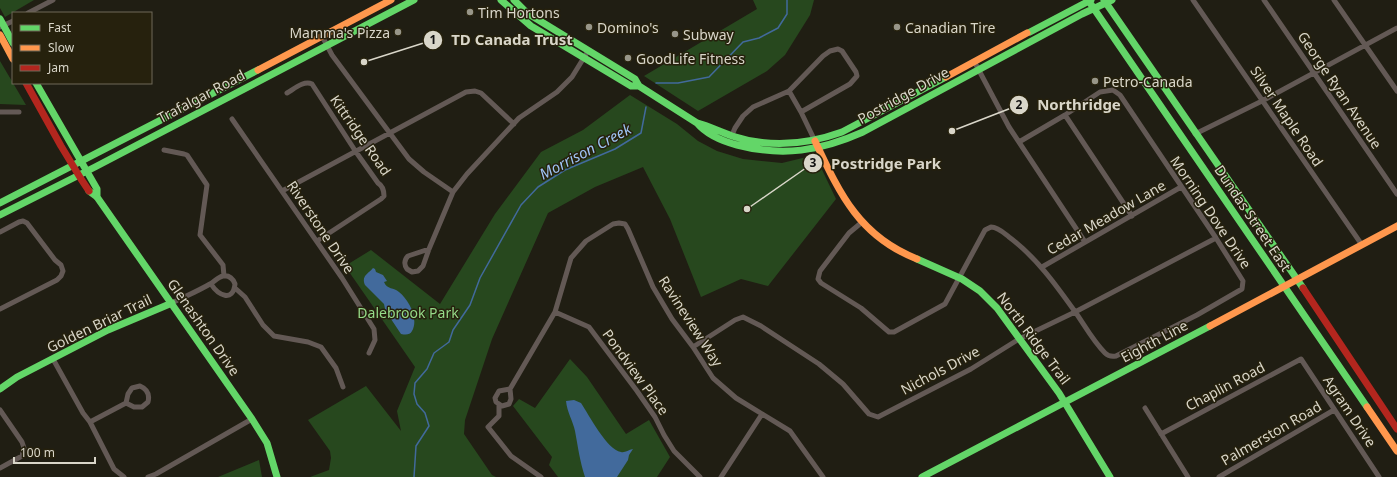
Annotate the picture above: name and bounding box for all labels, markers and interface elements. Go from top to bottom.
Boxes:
place label: Tim Hortons [478,3,560,22]
marker: Tim Hortons [465,7,475,17]
legend [12,12,152,84]
place label: Domino's [597,18,659,37]
place label: Canadian Tire [905,18,995,37]
text: Fast [48,19,72,36]
marker: Domino's [584,22,594,32]
marker: Canadian Tire [892,22,902,32]
place label: Mamma's Pizza [289,23,390,42]
place label: Subway [683,25,735,44]
callout: TD Canada Trust [423,26,581,53]
marker: Mamma's Pizza [393,27,403,37]
street label: George Ryan Avenue [1294,28,1386,152]
text: TD Canada Trust [451,29,573,49]
marker: Subway [670,29,680,39]
text: 1 [430,31,436,48]
text: Slow [48,39,75,56]
place label: GoodLife Fitness [636,49,745,68]
marker: GoodLife Fitness [623,53,633,63]
text: Jam [47,59,69,76]
street label: Postridge Drive [854,62,952,128]
street label: Silver Maple Road [1246,62,1328,170]
street label: Trafalgar Road [154,65,248,127]
place label: Petro-Canada [1103,72,1193,91]
marker: Petro-Canada [1090,76,1100,86]
street label: Kittridge Road [326,91,396,179]
callout: Northridge [1009,92,1129,119]
text: Northridge [1037,94,1121,114]
text: 2 [1016,96,1023,113]
water label: Morrison Creek [536,118,635,184]
callout: Postridge Park [803,150,949,177]
street label: Morning Dove Drive [1166,152,1256,272]
text: Postridge Park [831,153,942,173]
text: 3 [810,154,817,171]
street label: Dundas Street East [1210,161,1296,275]
street label: Cedar Meadow Lane [1043,175,1169,259]
street label: Riverstone Drive [283,177,359,277]
street label: Ravineview Way [655,272,728,371]
street label: Glenashton Drive [164,275,245,379]
street label: North Ridge Trail [993,288,1075,388]
street label: Golden Briar Trail [43,289,155,357]
park label: Dalebrook Park [357,303,459,322]
street label: Eighth Line [1117,315,1191,367]
street label: Pondview Place [598,325,674,419]
street label: Nichols Drive [897,341,983,399]
street label: Chaplin Road [1182,357,1268,415]
street label: Agram Drive [1319,372,1381,450]
street label: Palmerston Road [1217,397,1325,469]
scale bar [14,439,95,465]
text: 100 m [20,444,55,461]

